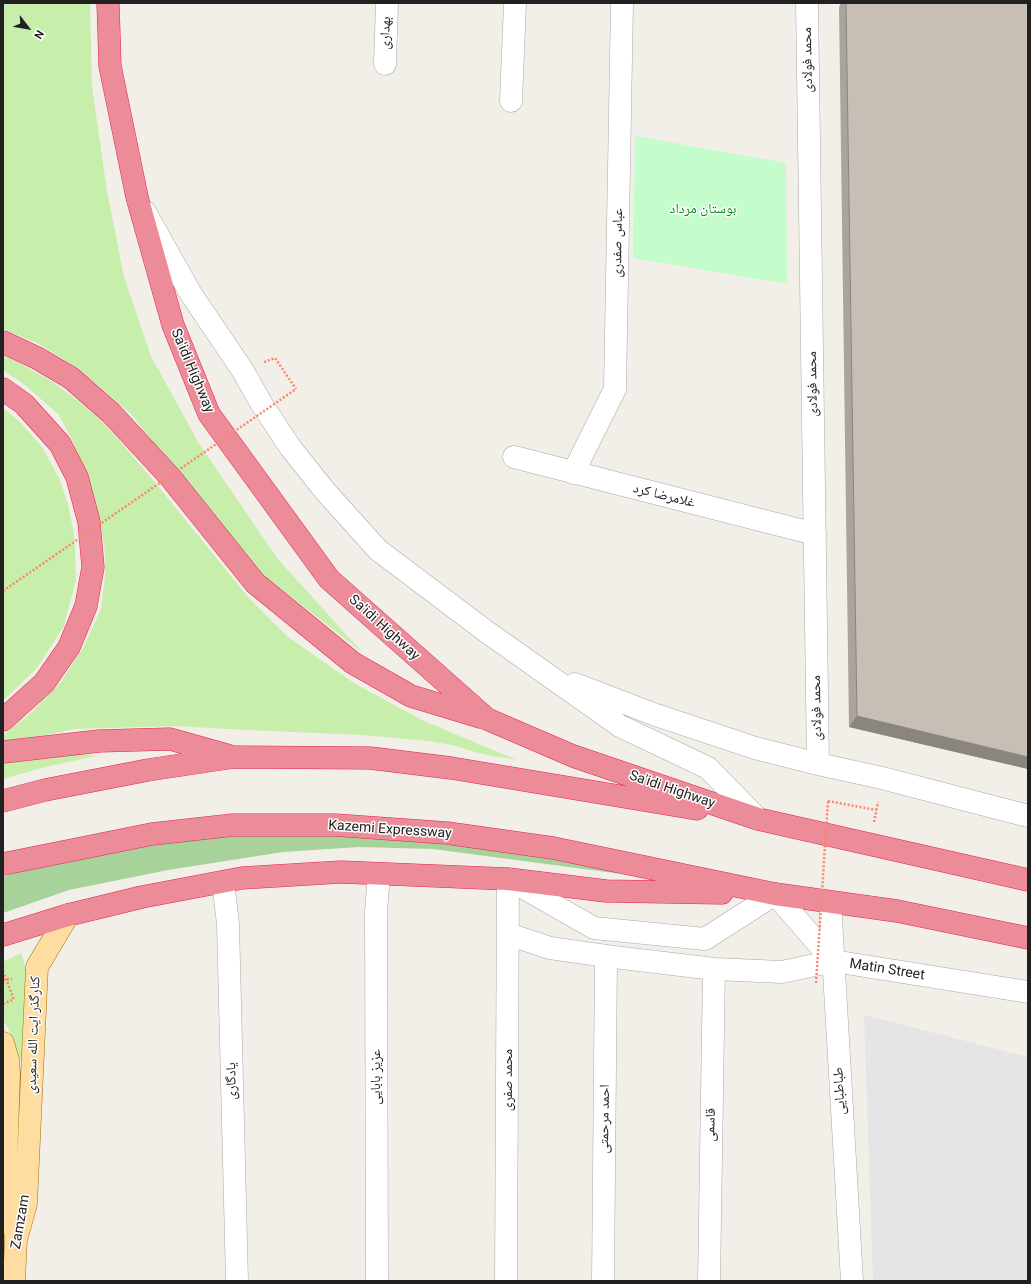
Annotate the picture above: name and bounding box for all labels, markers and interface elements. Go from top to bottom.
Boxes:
north arrow [8,8,48,48]
street label: بهداری [377,16,395,50]
street label: محمد فولادی [799,27,817,93]
text: N [31,28,46,41]
park label: بوستان مرداد [670,201,736,217]
street label: عباس صفدری [609,208,627,278]
street label: Sa'idi Highway [167,326,217,416]
street label: محمد فولادی [804,351,822,417]
street label: غلامرضا کرد [631,480,697,512]
street label: Sa'idi Highway [345,592,423,664]
street label: محمد فولادی [808,675,826,741]
street label: Sa'idi Highway [627,767,717,813]
street label: Kazemi Expressway [328,817,452,843]
street label: Matin Street [848,956,926,984]
street label: کنارگذر ایت الله سعیدی [24,976,44,1094]
street label: عزیز بابایی [368,1049,384,1105]
street label: محمد صفری [500,1049,516,1111]
street label: یادگاری [223,1062,241,1100]
street label: طباطبایی [830,1067,850,1115]
street label: احمد مرحمتی [596,1084,614,1154]
street label: قاسمی [702,1108,720,1142]
street label: Zamzam [8,1193,34,1251]

